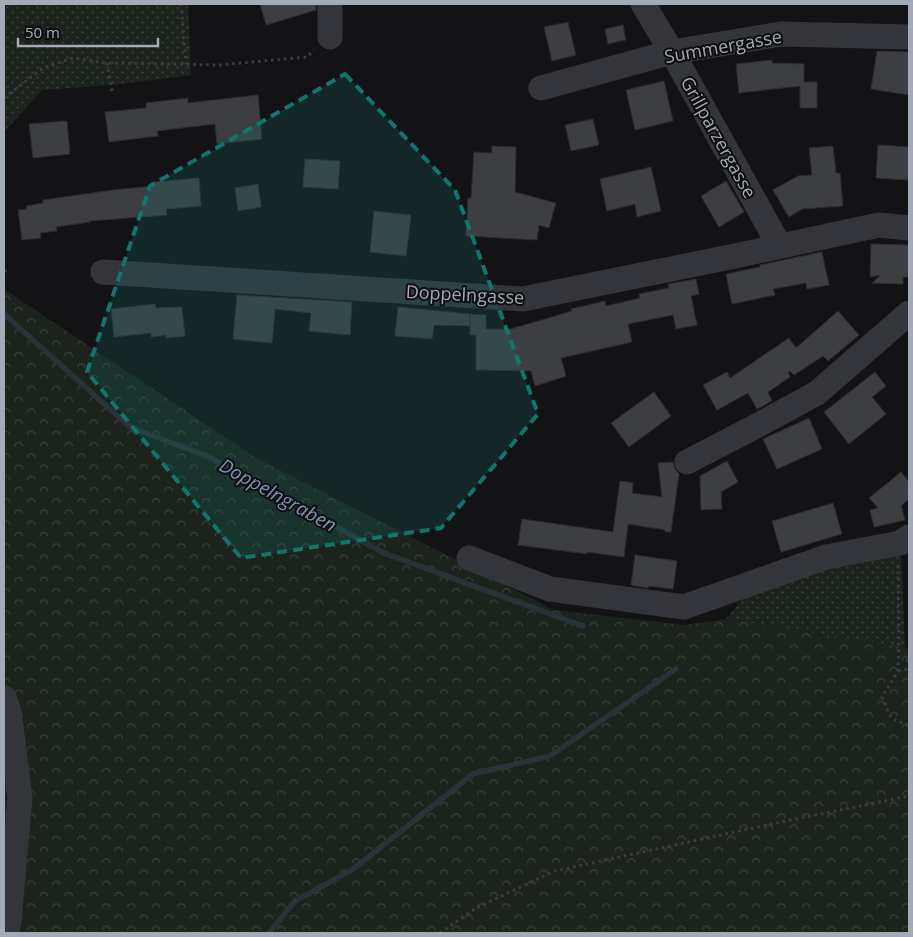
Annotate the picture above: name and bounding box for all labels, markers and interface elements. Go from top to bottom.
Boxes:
scale bar [18,15,158,47]
text: 50 m [25,22,60,42]
street label: Summergasse [662,24,784,68]
street label: Grillparzergasse [676,72,762,202]
street label: Doppelngasse [405,279,525,309]
water label: Doppelngraben [215,452,341,538]

